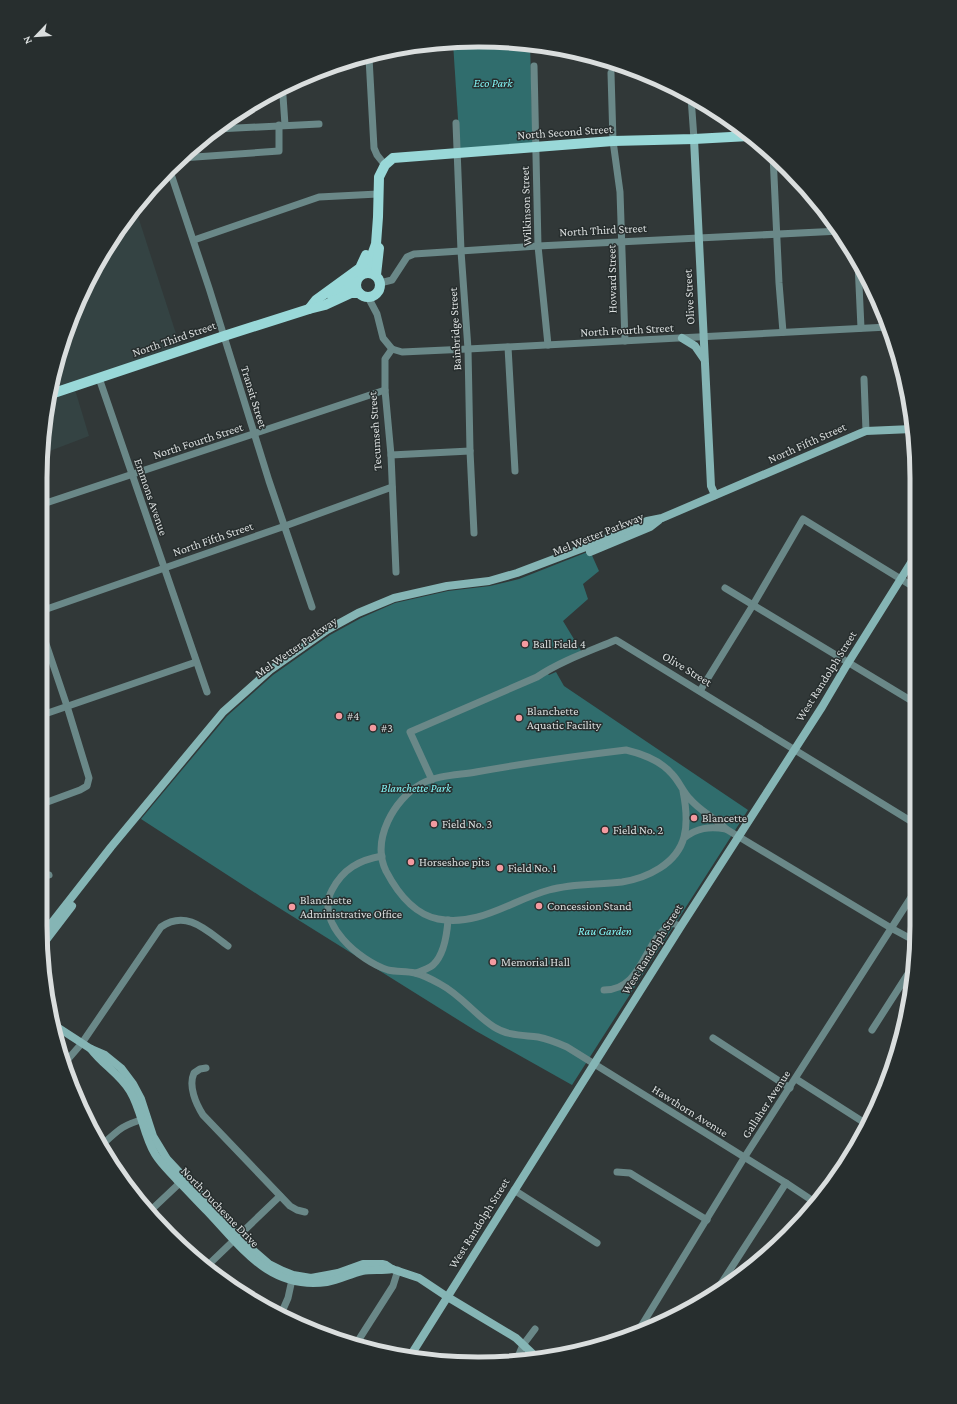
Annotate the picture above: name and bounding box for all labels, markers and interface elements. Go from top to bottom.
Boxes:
north arrow [16,16,56,56]
text: N [20,34,34,46]
park label: Eco Park [474,76,513,90]
street label: North Second Street [517,122,614,142]
street label: Wilkinson Street [518,165,534,246]
street label: North Third Street [559,221,648,239]
street label: Howard Street [604,243,620,314]
street label: Olive Street [681,268,697,325]
street label: Bainbridge Street [446,286,464,371]
street label: North Third Street [130,318,219,360]
street label: North Fourth Street [580,321,675,339]
street label: Transit Street [238,364,270,431]
street label: Tecumseh Street [365,390,385,471]
street label: North Fifth Street [766,419,849,466]
street label: North Fourth Street [151,420,246,462]
street label: Emmons Avenue [131,457,171,537]
street label: Mel Wetter Parkway [550,509,646,559]
street label: North Fifth Street [171,518,256,559]
street label: Mel Wetter Parkway [252,613,340,681]
street label: West Randolph Street [793,627,860,724]
place label: Ball Field 4 [533,637,586,651]
marker: Ball Field 4 [520,639,530,649]
street label: Olive Street [660,649,715,690]
place label: Blanchette Aquatic Facility [527,704,602,732]
place label: #4 [347,709,359,723]
marker: #4 [334,711,344,721]
marker: Blanchette Aquatic Facility [514,713,524,723]
place label: #3 [381,721,393,735]
marker: #3 [368,723,378,733]
park label: Blanchette Park [381,781,452,795]
place label: Blancette [702,811,747,825]
marker: Blancette [689,813,699,823]
place label: Field No. 3 [442,817,493,831]
marker: Field No. 3 [429,819,439,829]
place label: Field No. 2 [613,823,664,837]
marker: Field No. 2 [600,825,610,835]
place label: Horseshoe pits [419,855,490,869]
marker: Horseshoe pits [406,857,416,867]
place label: Field No. 1 [508,861,557,875]
marker: Field No. 1 [495,863,505,873]
place label: Blanchette Administrative Office [300,893,402,921]
place label: Concession Stand [547,899,632,913]
street label: West Randolph Street [619,900,686,997]
marker: Concession Stand [534,901,544,911]
marker: Blanchette Administrative Office [287,902,297,912]
park label: Rau Garden [578,924,632,938]
place label: Memorial Hall [501,955,570,969]
marker: Memorial Hall [488,957,498,967]
street label: Gallaher Avenue [739,1067,793,1141]
street label: Hawthorn Avenue [649,1082,731,1140]
street label: North Duchesne Drive [178,1164,262,1250]
street label: West Randolph Street [446,1174,513,1271]

